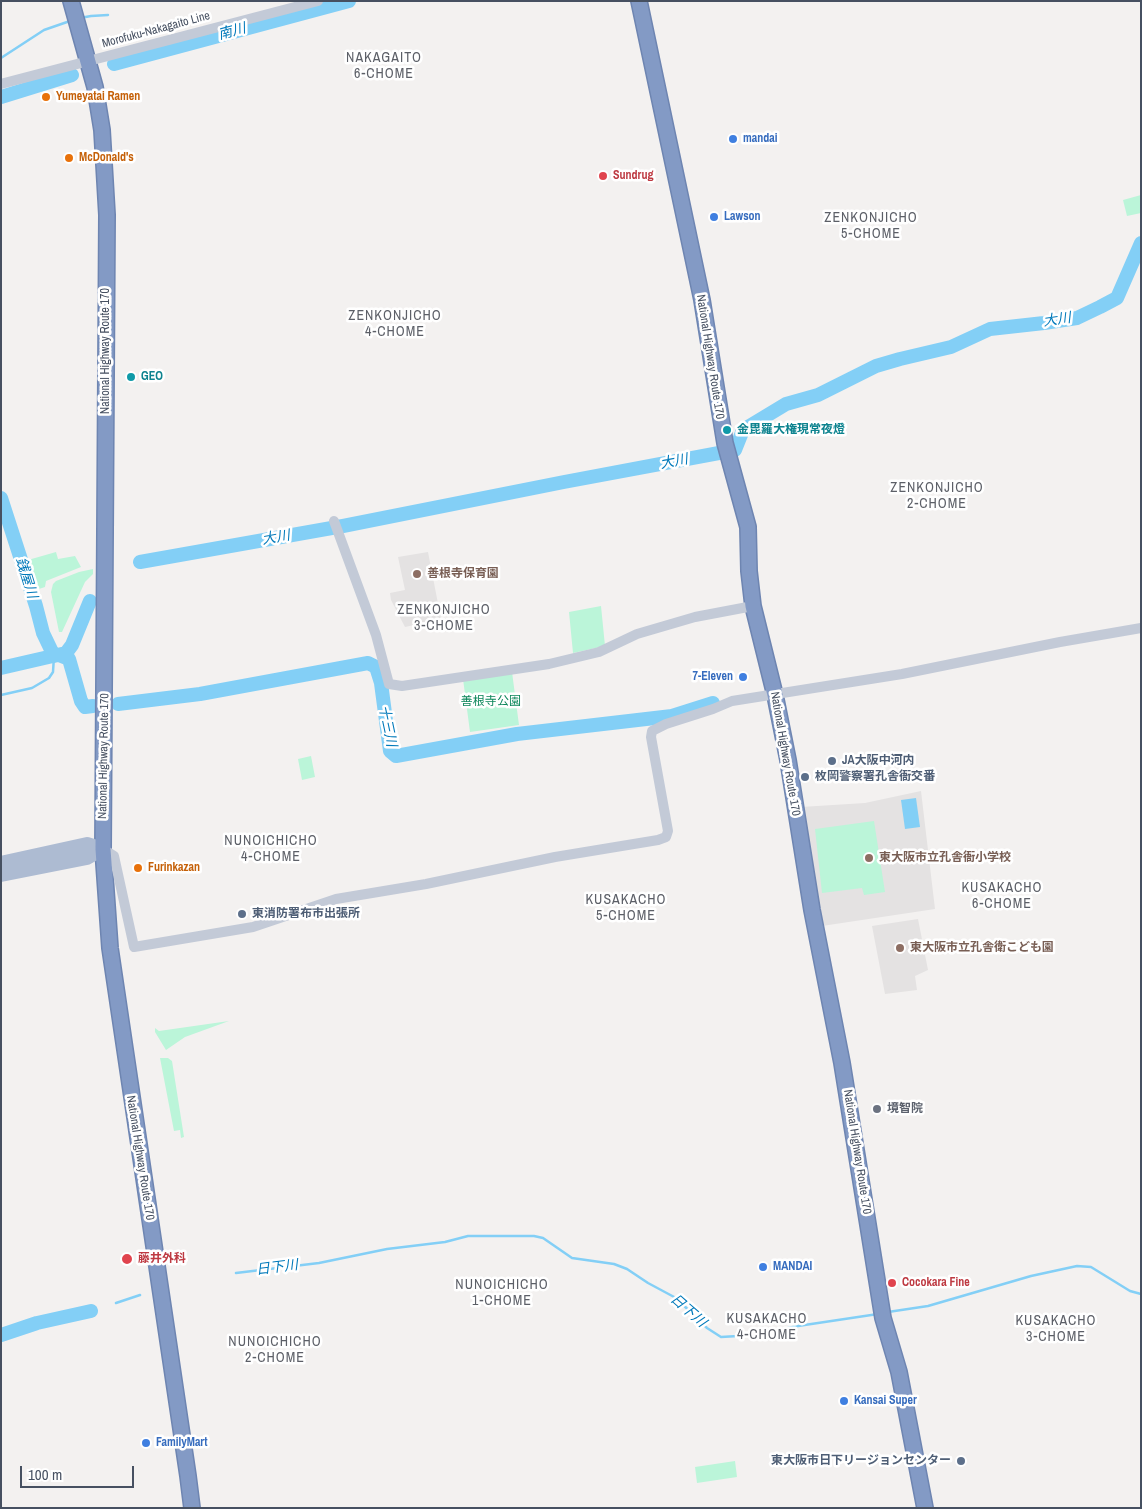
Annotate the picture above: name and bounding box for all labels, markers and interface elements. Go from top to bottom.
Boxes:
street label: Morofuku-Nakagaito Line [101,9,211,51]
water label: 南川 [216,20,248,44]
district label: NAKAGAITO 6-CHOME [345,50,423,82]
place label: Yumeyatai Ramen [56,90,140,104]
marker: Yumeyatai Ramen [40,91,52,103]
place label: mandai [743,132,777,146]
marker: mandai [727,133,739,145]
place label: McDonald's [79,151,134,165]
marker: McDonald's [63,152,75,164]
place label: Sundrug [613,169,653,183]
marker: Sundrug [597,170,609,182]
place label: Lawson [724,210,761,224]
district label: ZENKONJICHO 5-CHOME [823,210,919,242]
marker: Lawson [708,211,720,223]
street label: National Highway Route 170 [99,288,113,414]
street label: National Highway Route 170 [693,294,727,420]
district label: ZENKONJICHO 4-CHOME [347,308,443,341]
water label: 大川 [1042,310,1072,330]
place label: GEO [141,370,163,384]
marker: GEO [125,371,137,383]
place label: 金毘羅大権現常夜燈 [737,423,845,437]
marker: 金毘羅大権現常夜燈 [721,424,733,436]
water label: 大川 [659,451,689,473]
district label: ZENKONJICHO 2-CHOME [889,480,985,512]
water label: 大川 [261,527,291,549]
water label: 銭屋川 [12,555,40,601]
place label: 善根寺保育園 [427,567,499,581]
marker: 善根寺保育園 [411,568,423,580]
district label: ZENKONJICHO 3-CHOME [396,602,492,634]
place label: 7-Eleven [693,670,733,684]
marker: 7-Eleven [737,671,749,683]
street label: National Highway Route 170 [767,691,803,817]
street label: National Highway Route 170 [96,693,112,819]
park label: 善根寺公園 [461,695,521,709]
water label: 十三川 [374,704,400,748]
place label: JA大阪中河内 [842,754,915,768]
marker: JA大阪中河内 [826,755,838,767]
place label: 枚岡警察署孔舎衙交番 [815,770,935,784]
marker: 枚岡警察署孔舎衙交番 [799,771,811,783]
district label: NUNOICHICHO 4-CHOME [223,833,319,866]
place label: 東大阪市立孔舎衙小学校 [879,851,1011,865]
marker: 東大阪市立孔舎衙小学校 [863,852,875,864]
place label: Furinkazan [148,861,200,875]
marker: Furinkazan [132,862,144,874]
district label: KUSAKACHO 6-CHOME [960,880,1044,912]
district label: KUSAKACHO 5-CHOME [584,892,668,924]
place label: 東消防署布市出張所 [252,907,360,921]
marker: 東消防署布市出張所 [236,908,248,920]
place label: 東大阪市立孔舎衛こども園 [910,941,1054,955]
marker: 東大阪市立孔舎衛こども園 [894,942,906,954]
street label: National Highway Route 170 [840,1089,874,1215]
street label: National Highway Route 170 [123,1095,157,1221]
place label: 境智院 [887,1102,923,1116]
marker: 境智院 [871,1103,883,1115]
marker: 藤井外科 [120,1252,134,1266]
place label: 藤井外科 [138,1252,186,1266]
water label: 日下川 [255,1257,299,1279]
place label: MANDAI [773,1260,812,1274]
marker: MANDAI [757,1261,769,1273]
place label: Cocokara Fine [902,1276,970,1290]
district label: NUNOICHICHO 1-CHOME [454,1277,550,1310]
marker: Cocokara Fine [886,1277,898,1289]
water label: 日下川 [667,1291,709,1331]
district label: KUSAKACHO 4-CHOME [725,1311,809,1344]
district label: KUSAKACHO 3-CHOME [1014,1313,1098,1345]
district label: NUNOICHICHO 2-CHOME [227,1334,323,1366]
place label: Kansai Super [854,1394,917,1408]
marker: Kansai Super [838,1395,850,1407]
place label: FamilyMart [156,1436,207,1450]
marker: FamilyMart [140,1437,152,1449]
place label: 東大阪市日下リージョンセンター [771,1454,951,1468]
marker: 東大阪市日下リージョンセンター [955,1455,967,1467]
scale bar [22,1456,136,1488]
text: 100 m [28,1464,62,1485]

